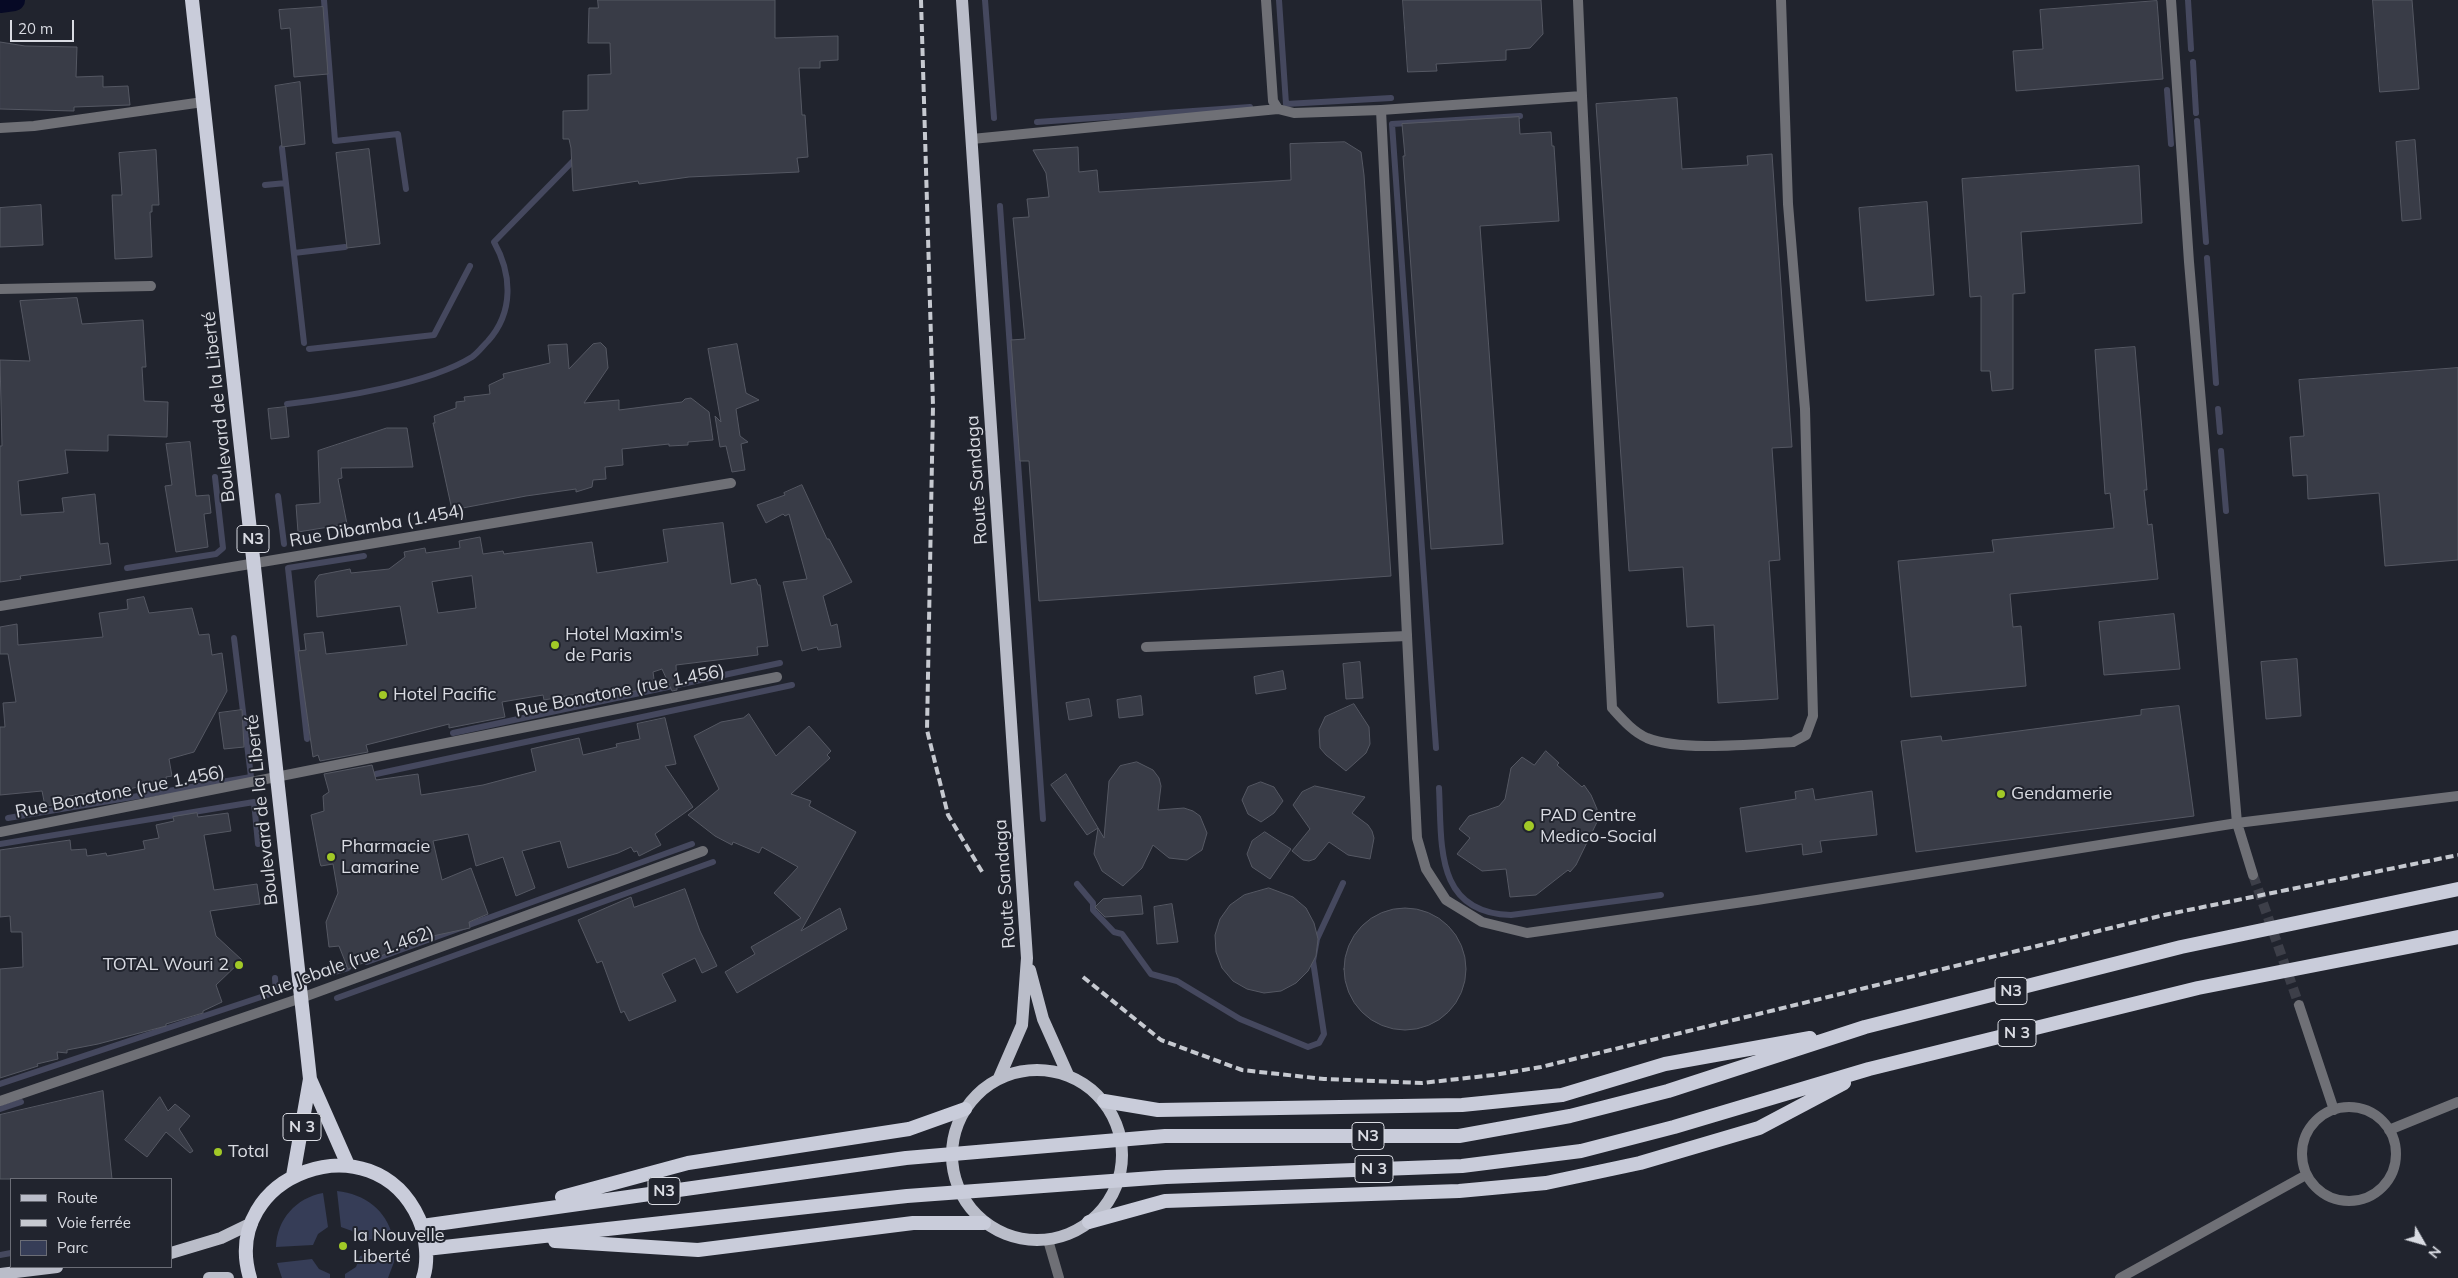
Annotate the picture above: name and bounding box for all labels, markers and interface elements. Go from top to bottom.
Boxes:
scale bar [12,10,76,42]
text: 20 m [18,19,53,38]
street label: Boulevard de la Liberté [198,311,240,503]
street label: Route Sandaga [962,415,992,545]
street label: Rue Dibamba (1.454) [288,500,466,552]
road number: N3 [237,526,269,552]
place label: Hotel Maxim's de Paris [565,624,683,666]
marker: Hotel Maxim's de Paris [549,639,561,651]
street label: Rue Bonatone (rue 1.456) [513,660,727,722]
place label: Hotel Pacific [393,684,496,706]
marker: Hotel Pacific [377,689,389,701]
street label: Boulevard de la Liberté [241,714,283,906]
street label: Rue Bonatone (rue 1.456) [13,761,227,823]
place label: Gendamerie [2011,783,2112,805]
marker: Gendamerie [1995,788,2007,800]
place label: PAD Centre Medico-Social [1540,805,1657,848]
street label: Route Sandaga [990,819,1020,949]
marker: PAD Centre Medico-Social [1522,819,1536,833]
place label: Pharmacie Lamarine [341,836,430,879]
marker: Pharmacie Lamarine [325,851,337,863]
street label: Rue Jebale (rue 1.462) [257,921,437,1005]
place label: TOTAL Wouri 2 [103,954,229,976]
marker: TOTAL Wouri 2 [233,959,245,971]
road number: N3 [1995,978,2027,1004]
road number: N 3 [1998,1020,2036,1046]
road number: N 3 [283,1114,321,1140]
road number: N3 [1352,1122,1384,1150]
place label: Total [228,1141,269,1163]
marker: Total [212,1146,224,1158]
road number: N 3 [1355,1156,1393,1182]
legend [10,1178,172,1268]
road number: N3 [648,1178,680,1204]
text: Route [57,1188,98,1207]
text: Voie ferrée [57,1213,131,1232]
north arrow [2398,1218,2448,1268]
place label: la Nouvelle Liberté [353,1225,444,1268]
text: Parc [57,1238,88,1257]
marker: la Nouvelle Liberté [337,1240,349,1252]
text: N [2424,1243,2445,1262]

